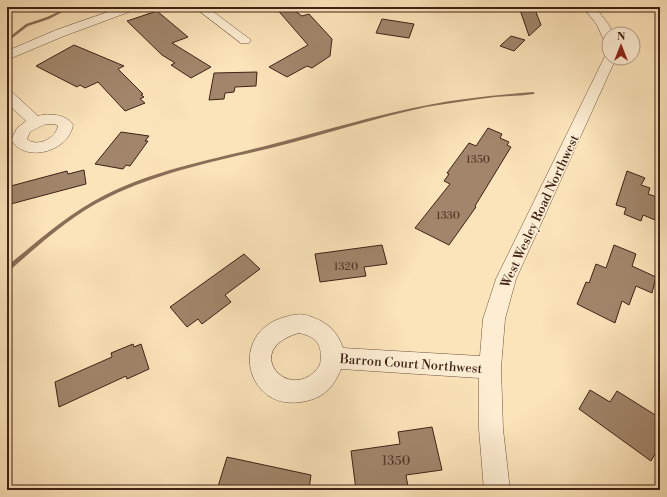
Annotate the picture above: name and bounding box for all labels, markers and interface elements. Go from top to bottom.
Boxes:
north arrow [601,26,641,66]
text: N [617,30,626,44]
street label: West Wesley Road Northwest [497,132,583,291]
house number: 1350 [466,153,490,167]
house number: 1330 [436,209,460,223]
house number: 1320 [334,260,358,274]
street label: Barron Court Northwest [338,351,483,377]
house number: 1350 [382,453,411,469]

